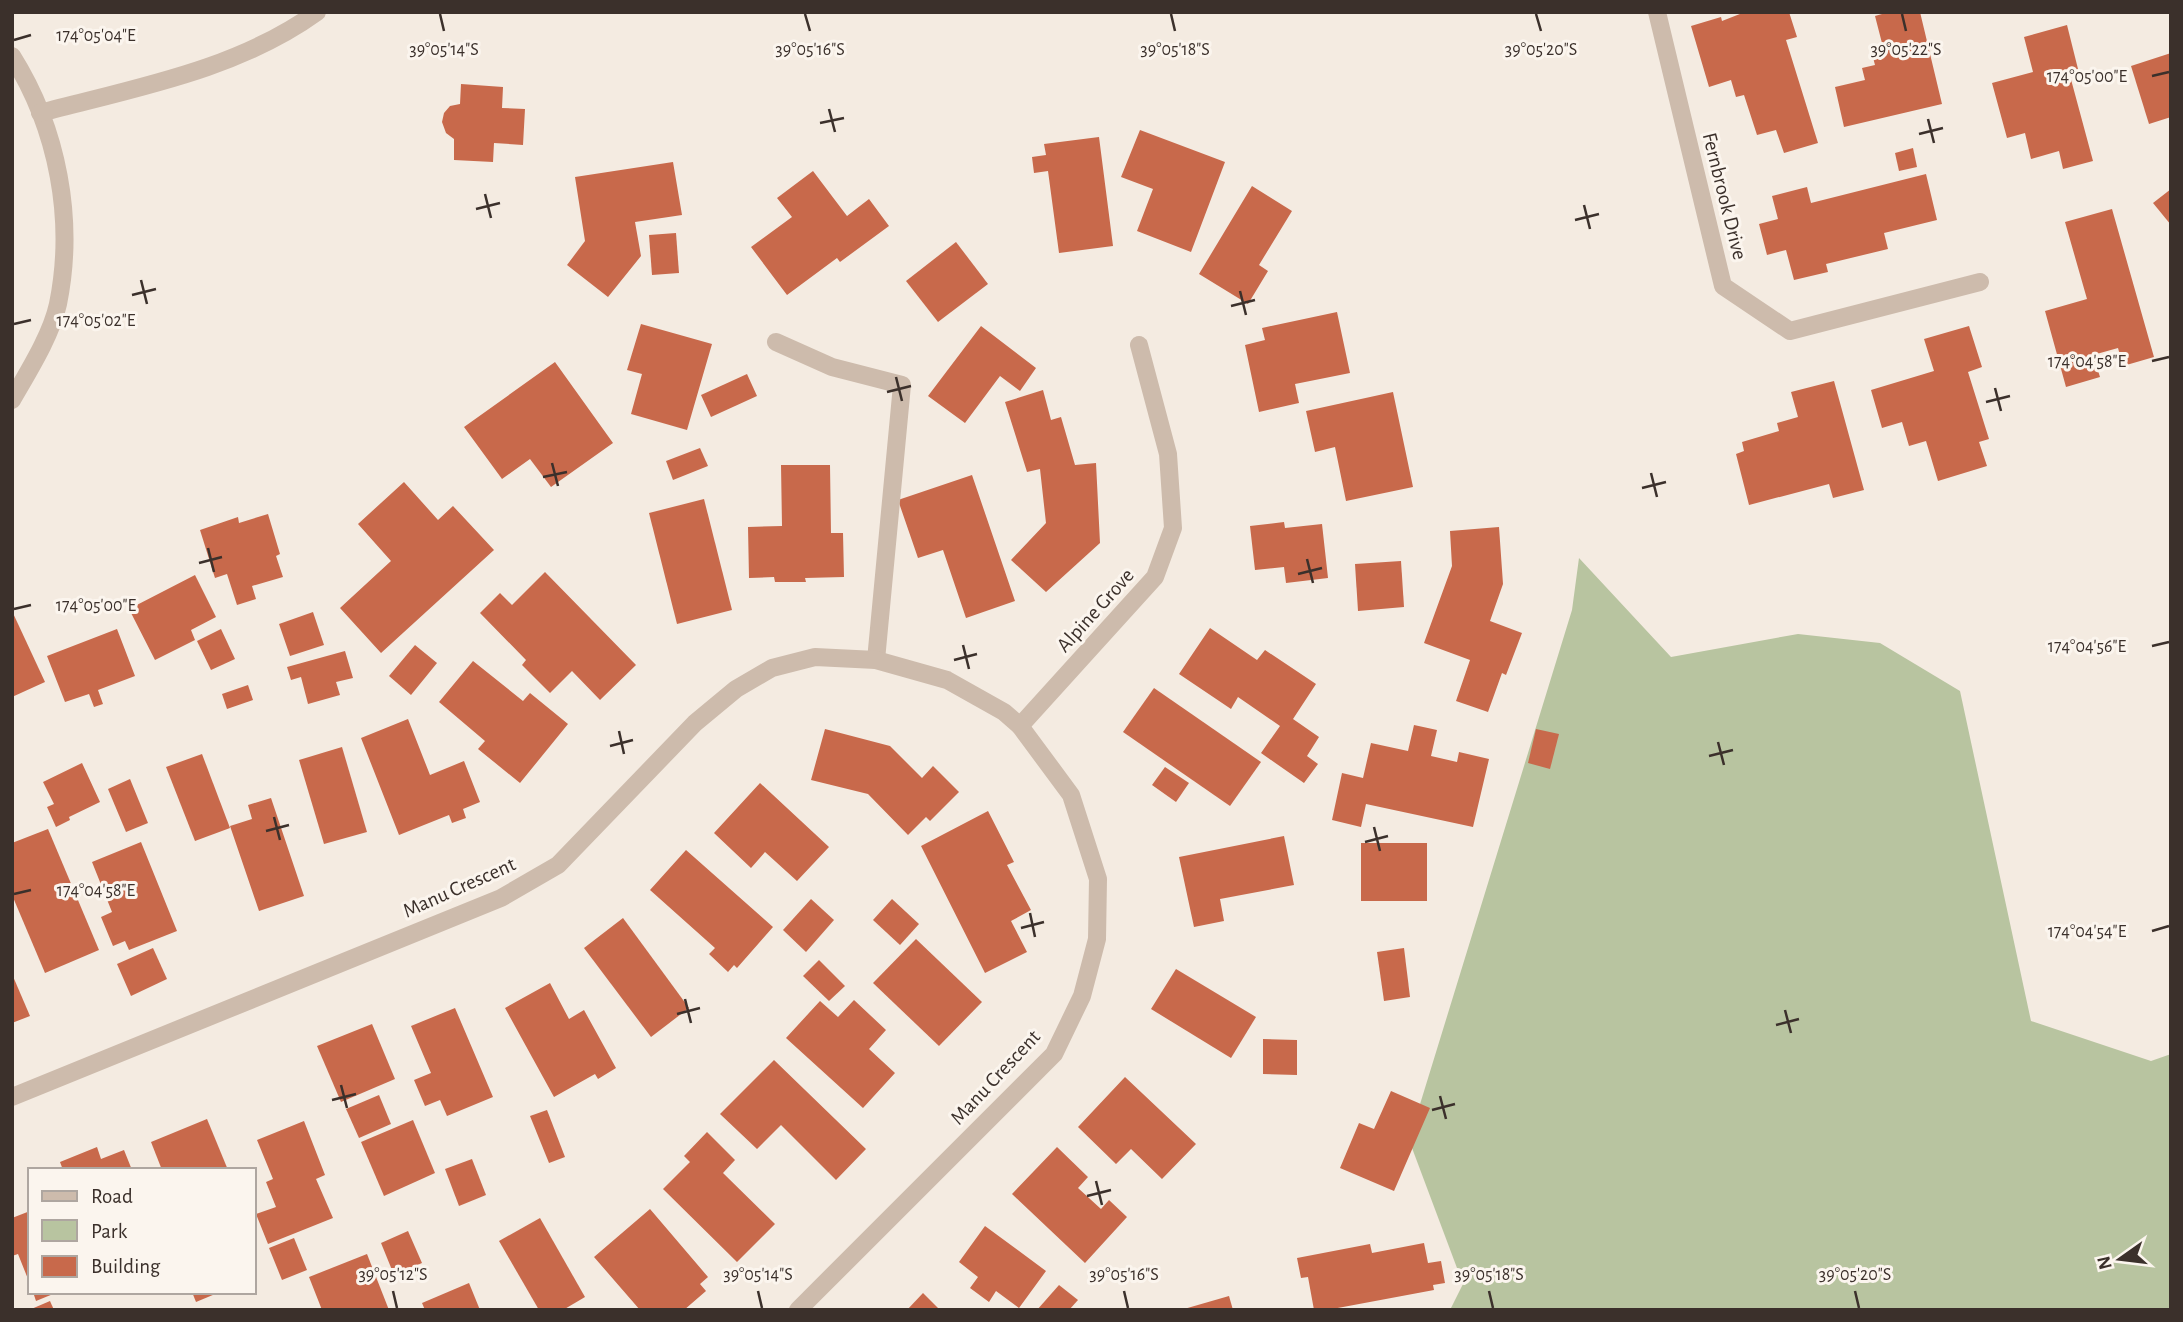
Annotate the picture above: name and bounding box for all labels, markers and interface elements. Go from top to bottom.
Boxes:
text: 174°05'04"E [56,27,136,45]
text: 39°05'14"S [409,41,479,59]
text: 39°05'16"S [775,41,845,59]
text: 39°05'18"S [1140,41,1210,59]
text: 39°05'20"S [1505,41,1577,59]
text: 39°05'22"S [1870,41,1942,59]
text: 174°05'00"E [2047,68,2128,86]
street label: Fernbrook Drive [1699,130,1750,262]
text: 174°05'02"E [56,312,136,330]
text: 174°04'58"E [2048,353,2127,371]
street label: Alpine Grove [1053,565,1138,656]
text: 174°05'00"E [56,597,137,615]
text: 174°04'56"E [2048,638,2127,656]
street label: Manu Crescent [400,853,519,922]
text: 174°04'58"E [57,882,136,900]
text: 174°04'54"E [2048,923,2127,941]
street label: Manu Crescent [946,1026,1044,1129]
legend [28,1168,256,1294]
text: Road [91,1186,133,1207]
text: Park [91,1221,128,1242]
north arrow [2085,1224,2155,1294]
text: N [2094,1254,2116,1271]
text: Building [91,1256,161,1277]
text: 39°05'12"S [358,1266,428,1284]
text: 39°05'14"S [723,1266,793,1284]
text: 39°05'16"S [1089,1266,1159,1284]
text: 39°05'18"S [1454,1266,1524,1284]
text: 39°05'20"S [1819,1266,1891,1284]

